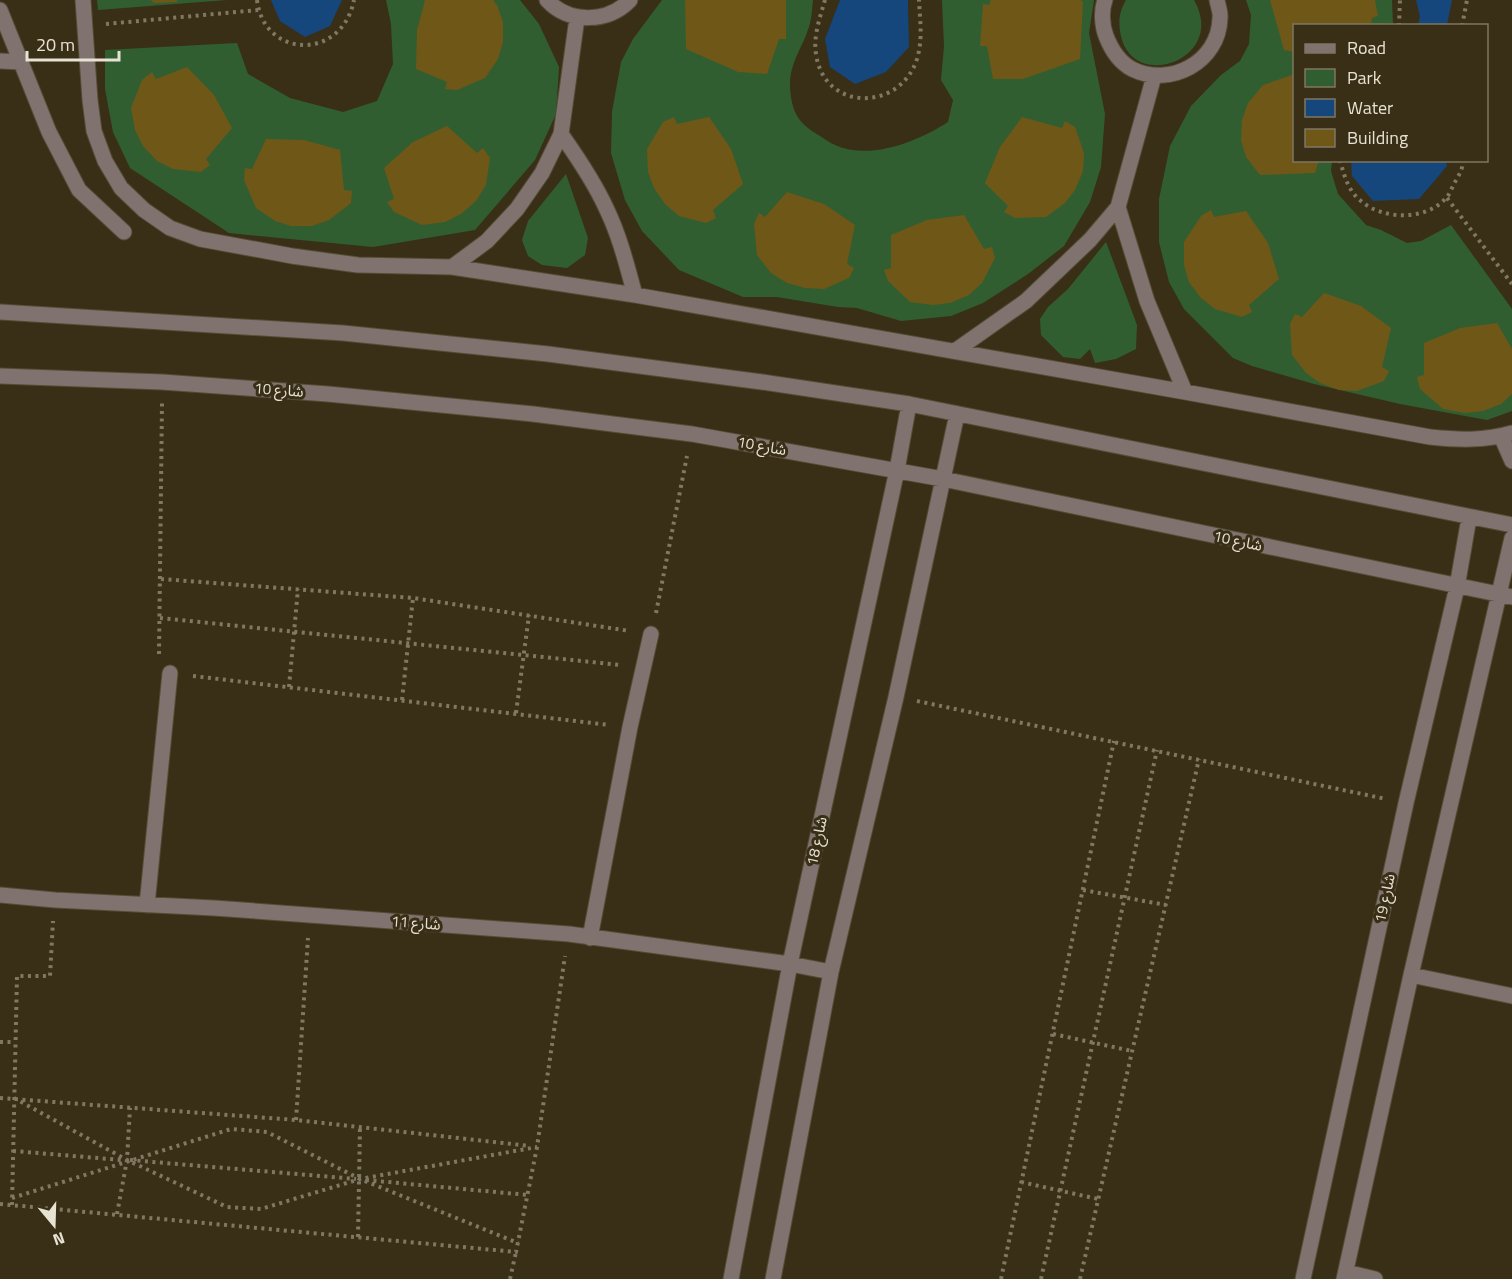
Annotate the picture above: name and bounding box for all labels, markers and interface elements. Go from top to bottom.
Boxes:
scale bar [27,24,118,62]
legend [1293,24,1488,162]
text: 20 m [36,31,75,58]
text: Road [1347,34,1386,61]
text: Park [1347,64,1382,91]
text: Water [1347,94,1393,121]
text: Building [1347,124,1408,151]
street label: شارع 10 [254,376,305,404]
street label: شارع 10 [736,430,789,462]
street label: شارع 10 [1211,524,1265,558]
street label: شارع 18 [800,814,834,868]
street label: شارع 19 [1368,871,1402,925]
street label: شارع 11 [391,909,442,937]
north arrow [24,1195,84,1255]
text: N [50,1226,68,1252]

